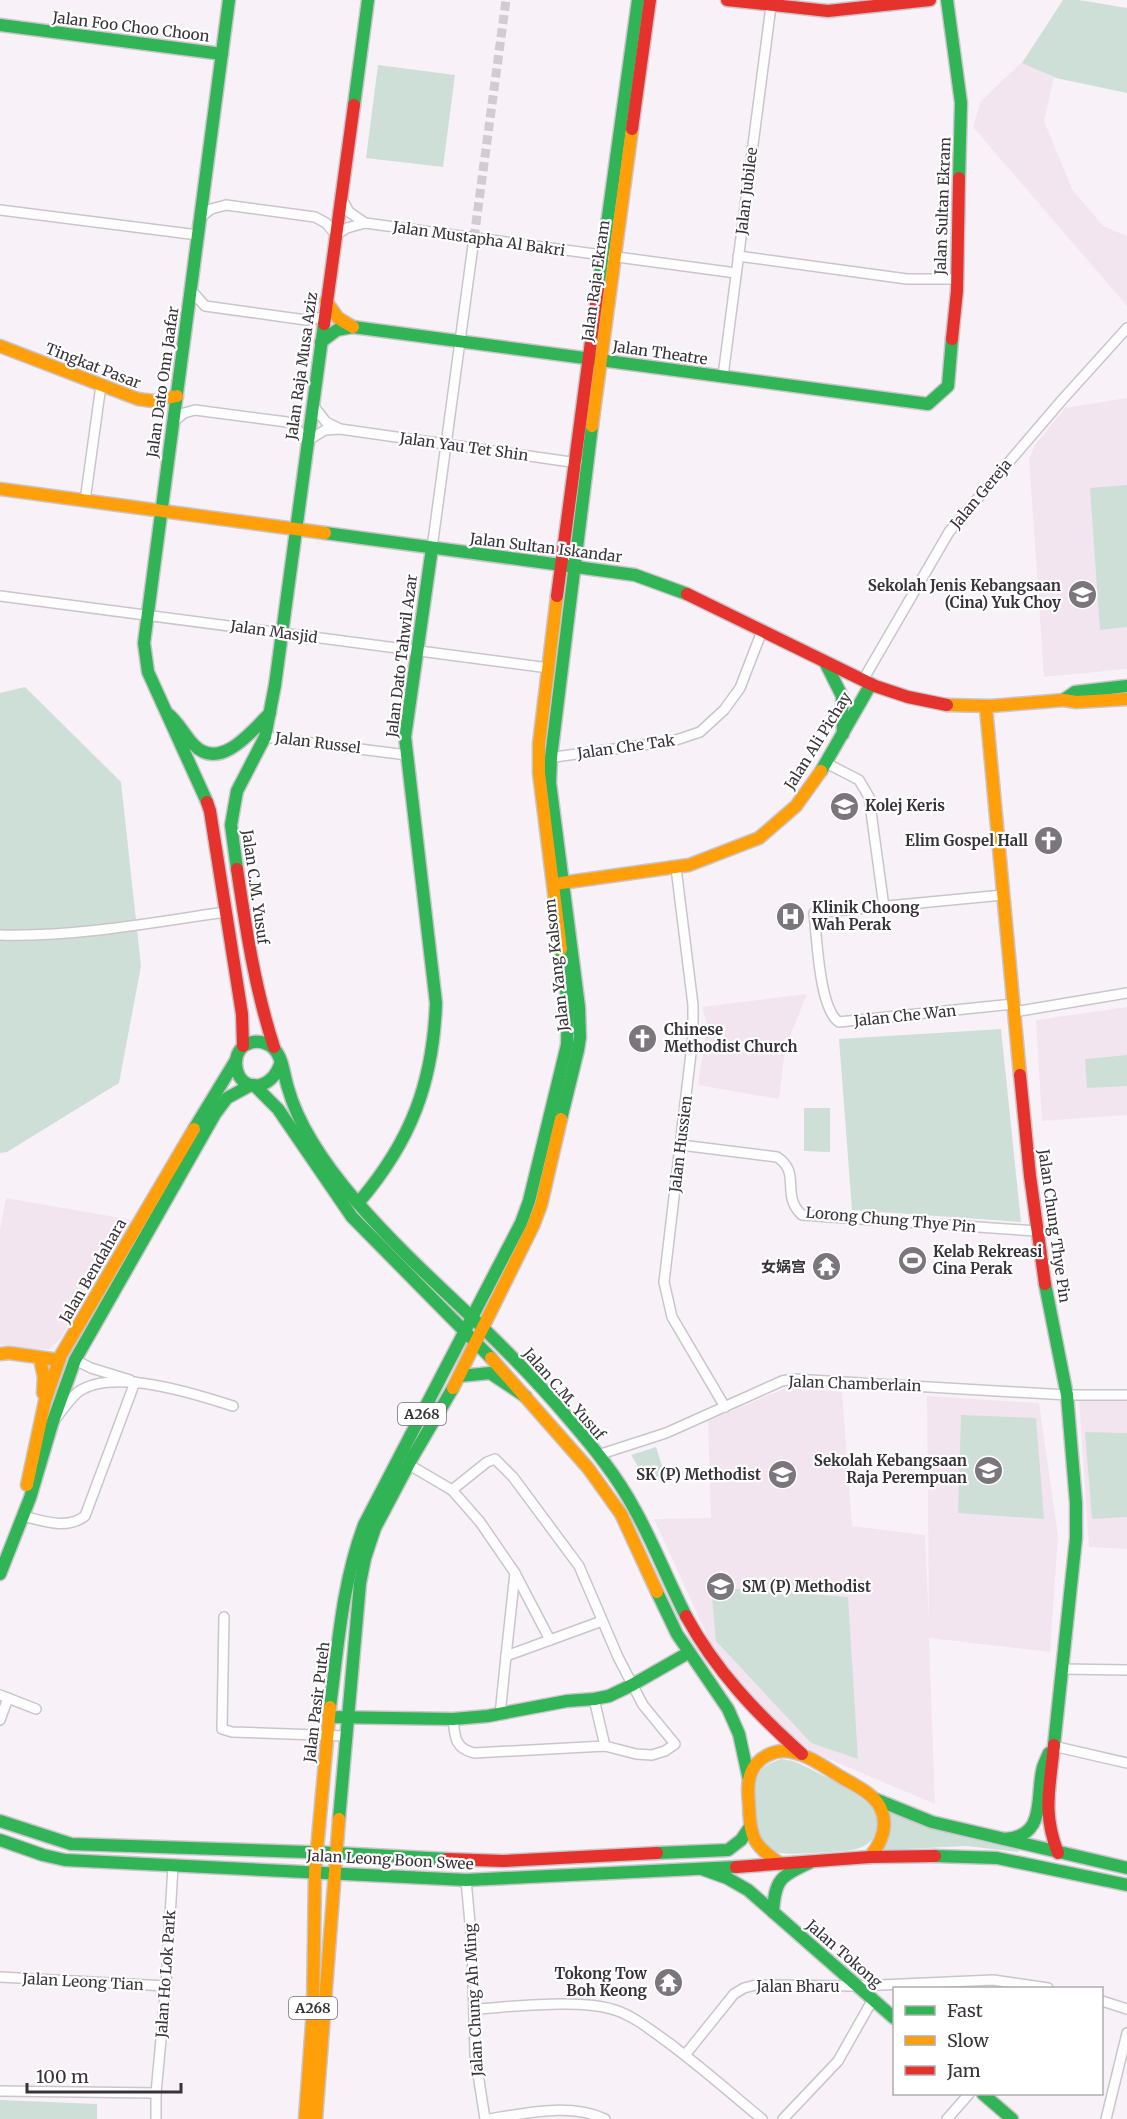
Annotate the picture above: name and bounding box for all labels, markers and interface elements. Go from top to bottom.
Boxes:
street label: Jalan Foo Choo Choon [50,7,211,46]
street label: Jalan Sultan Ekram [931,137,954,276]
street label: Jalan Jubilee [732,146,761,237]
street label: Jalan Mustapha Al Bakri [391,217,567,260]
street label: Jalan Raja Ekram [577,219,613,344]
street label: Jalan Raja Musa Aziz [282,291,321,442]
street label: Jalan Dato Onn Jaafar [142,305,183,460]
street label: Jalan Theatre [610,336,709,369]
street label: Tingkat Pasar [43,339,144,393]
street label: Jalan Yau Tet Shin [398,428,530,465]
street label: Jalan Gereja [945,455,1015,533]
street label: Jalan Sultan Iskandar [468,529,624,566]
street label: Jalan Dato Tahwil Azar [382,573,421,740]
place label: Sekolah Jenis Kebangsaan (Cina) Yuk Choy [868,576,1061,612]
school or university icon: Sekolah Jenis Kebangsaan (Cina) Yuk Choy [1066,579,1098,611]
street label: Jalan Masjid [228,616,319,647]
street label: Jalan Ali Pichay [779,688,855,794]
street label: Jalan Russel [273,728,362,757]
street label: Jalan Che Tak [575,730,676,763]
school or university icon: Kolej Keris [828,790,860,822]
place label: Kolej Keris [865,796,945,815]
church icon: Elim Gospel Hall [1033,825,1065,857]
street label: Jalan C.M. Yusuf [238,827,273,947]
place label: Elim Gospel Hall [905,831,1028,850]
street label: Jalan Yang Kalsom [540,898,573,1033]
place label: Klinik Choong Wah Perak [811,898,920,934]
hospital icon: Klinik Choong Wah Perak [775,901,807,933]
street label: Jalan Che Wan [852,1001,957,1030]
place label: Chinese Methodist Church [664,1020,798,1056]
church icon: Chinese Methodist Church [627,1023,659,1055]
street label: Jalan Hussien [665,1094,696,1195]
street label: Jalan Chung Thye Pin [1034,1147,1075,1304]
street label: Lorong Chung Thye Pin [805,1203,977,1236]
street label: Jalan Bendahara [54,1215,130,1327]
place label: Kelab Rekreasi Cina Perak [933,1242,1042,1278]
sports icon: Kelab Rekreasi Cina Perak [896,1245,928,1277]
temple icon: 女娲宫 [811,1251,843,1283]
place label: 女娲宫 [761,1257,806,1276]
street label: Jalan C.M. Yusuf [519,1343,610,1444]
street label: Jalan Chamberlain [787,1372,922,1395]
road number: A268 [398,1403,446,1425]
place label: Sekolah Kebangsaan Raja Perempuan [814,1451,967,1487]
school or university icon: Sekolah Kebangsaan Raja Perempuan [972,1454,1004,1486]
school or university icon: SK (P) Methodist [766,1459,798,1491]
place label: SK (P) Methodist [636,1465,761,1484]
school or university icon: SM (P) Methodist [705,1571,737,1603]
place label: SM (P) Methodist [742,1577,871,1596]
street label: Jalan Pasir Puteh [300,1640,333,1764]
street label: Jalan Leong Boon Swee [305,1846,474,1873]
street label: Jalan Ho Lok Park [151,1909,179,2039]
street label: Jalan Tokong [802,1915,886,1992]
street label: Jalan Chung Ah Ming [460,1923,487,2078]
place label: Tokong Tow Boh Keong [554,1964,648,2000]
temple icon: Tokong Tow Boh Keong [652,1967,684,1999]
street label: Jalan Leong Tian [21,1969,144,1994]
street label: Jalan Bharu [755,1977,840,1996]
legend [893,1987,1103,2095]
road number: A268 [289,1997,337,2019]
text: Fast [947,1999,983,2022]
text: Slow [947,2029,990,2052]
scale bar [27,2056,182,2094]
text: Jam [946,2059,981,2082]
text: 100 m [36,2065,89,2088]

